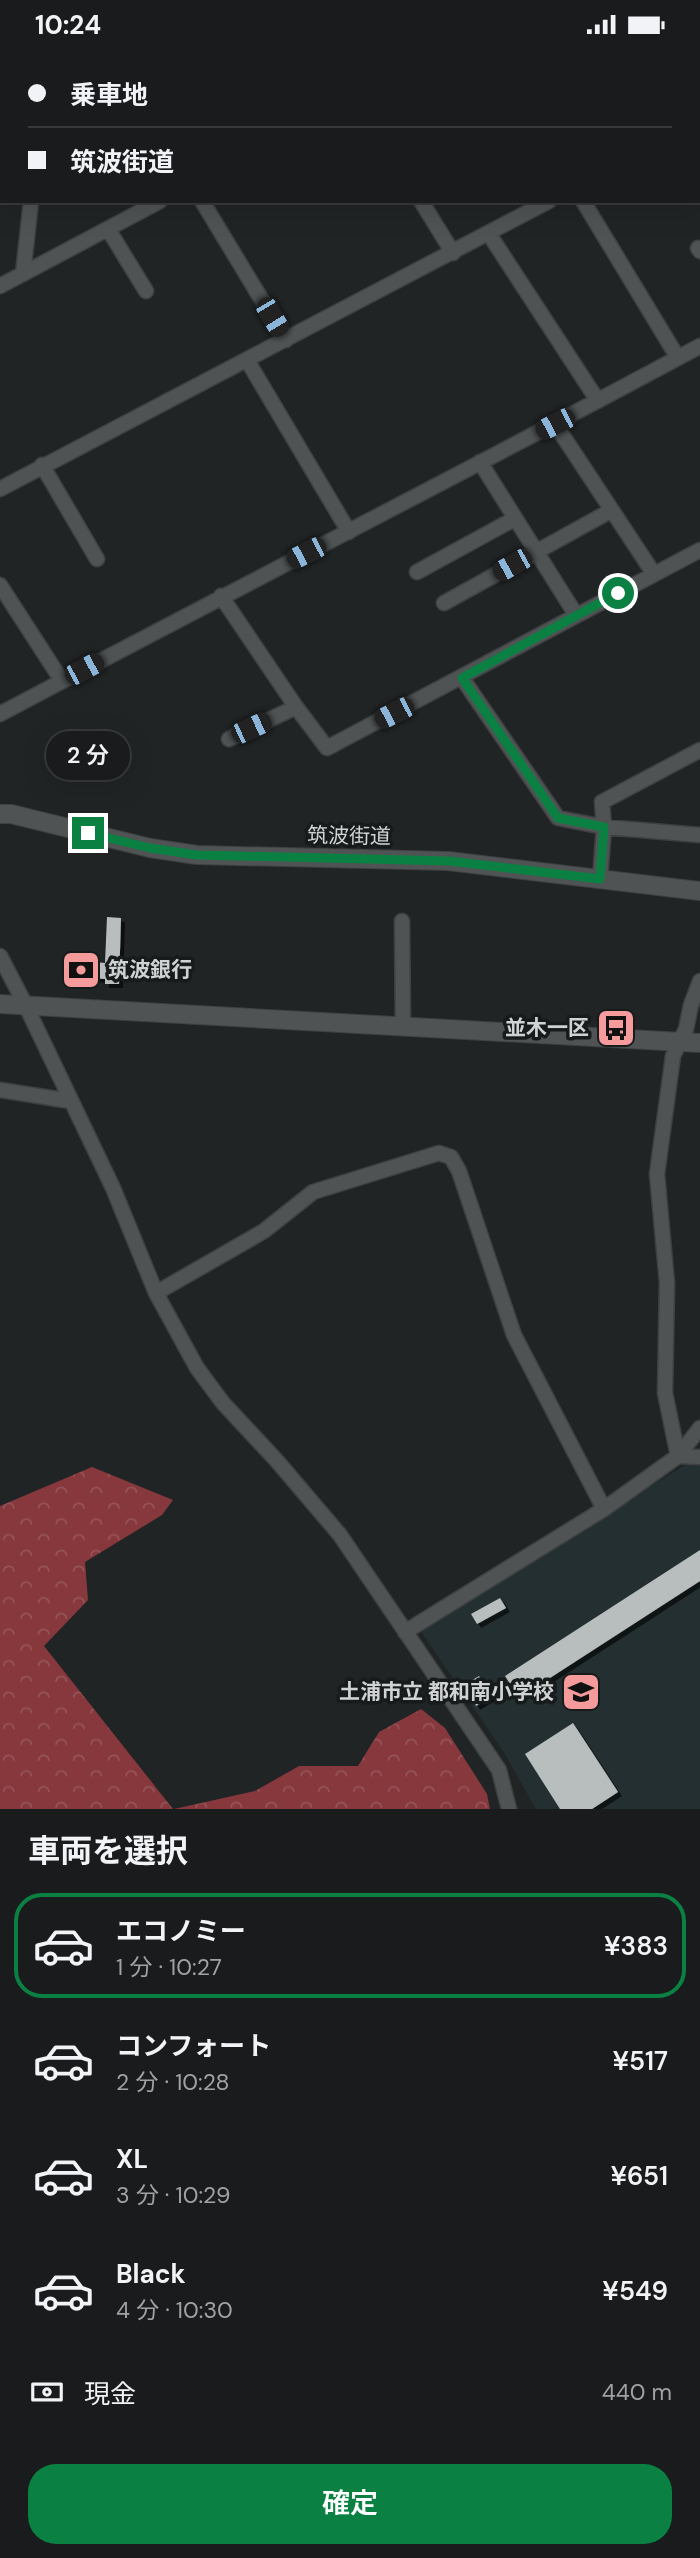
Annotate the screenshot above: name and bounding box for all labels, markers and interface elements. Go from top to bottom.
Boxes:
text: 10:24 [35,8,101,42]
text: 乗車地 [70,78,148,112]
text: 筑波街道 [70,145,174,179]
car [253,294,292,340]
car [532,405,579,443]
car [283,534,330,572]
car [489,546,536,584]
route start [602,577,634,609]
car [61,650,108,688]
car [371,694,418,732]
car [228,710,275,746]
callout: 2 分 [46,731,130,781]
text: 2 分 [67,740,109,770]
route end [72,817,104,849]
street label: 筑波街道 [307,821,391,851]
bank icon: 筑波銀行 [60,949,102,991]
place label: 筑波銀行 [108,956,192,984]
bus stop icon: 並木一区 [595,1007,637,1049]
place label: 並木一区 [505,1014,589,1042]
school or university icon: 土浦市立 都和南小学校 [560,1671,602,1713]
place label: 土浦市立 都和南小学校 [339,1678,554,1706]
text: 車両を選択 [28,1830,188,1872]
icon: car [32,1914,95,1977]
text: エコノミー [116,1914,246,1948]
text: ¥383 [604,1929,668,1963]
text: 1 分 · 10:27 [116,1952,222,1982]
icon: car [32,2029,95,2092]
text: コンフォート [116,2029,271,2063]
text: ¥517 [612,2044,668,2078]
text: 2 分 · 10:28 [116,2067,230,2097]
text: XL [116,2142,148,2176]
icon: car [32,2144,95,2207]
text: ¥651 [610,2159,668,2193]
text: 3 分 · 10:29 [116,2180,231,2210]
text: Black [116,2257,186,2291]
icon: car [32,2259,95,2322]
text: ¥549 [602,2274,668,2308]
text: 4 分 · 10:30 [116,2295,233,2325]
icon: cash [28,2373,66,2411]
text: 現金 [84,2377,136,2411]
text: 440 m [602,2377,672,2407]
button: 確定 [28,2464,672,2544]

